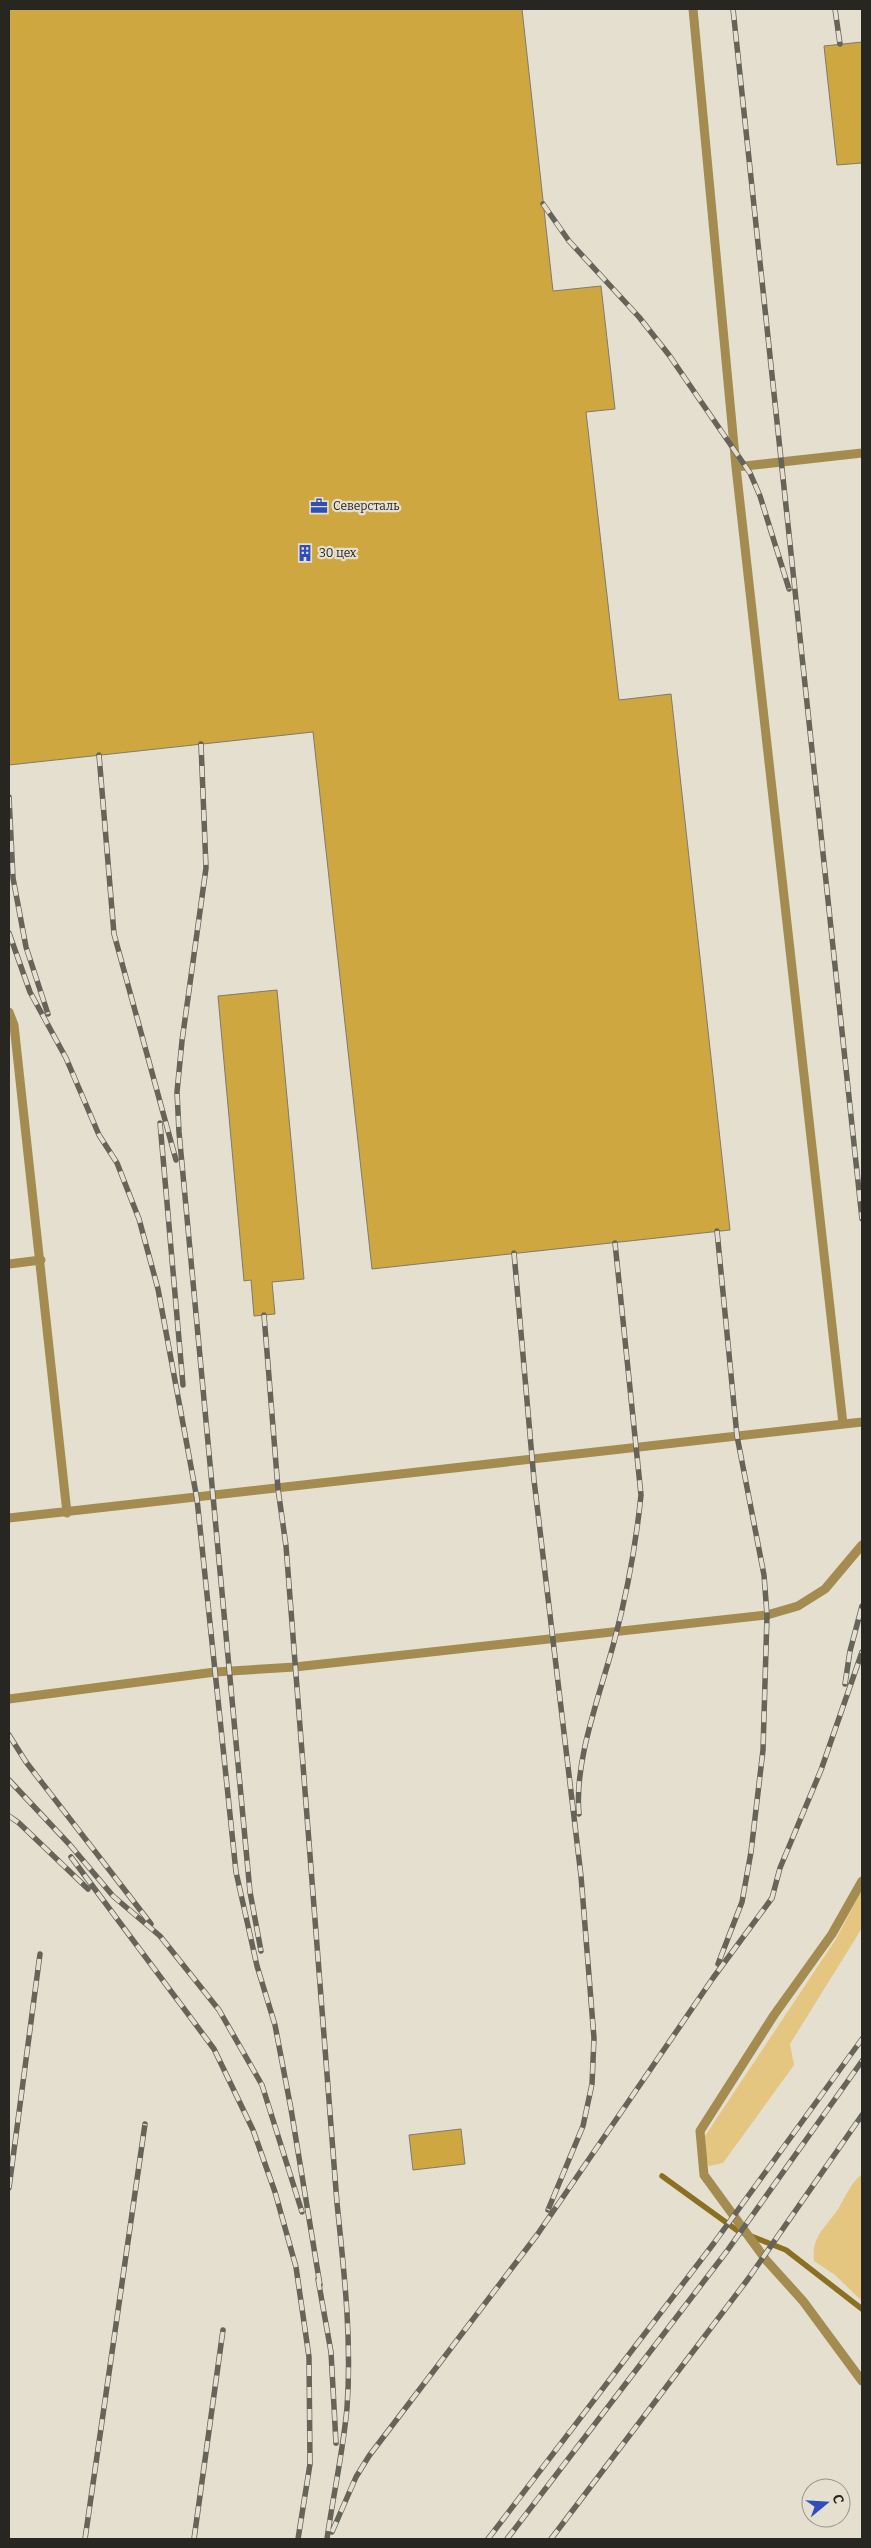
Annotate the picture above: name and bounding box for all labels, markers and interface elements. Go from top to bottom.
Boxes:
office icon: Северсталь [309,496,329,516]
place label: Северсталь [333,499,399,513]
building icon: 30 цех [295,543,315,563]
place label: 30 цех [319,546,357,560]
north arrow [801,2478,851,2528]
text: С [828,2492,847,2506]

